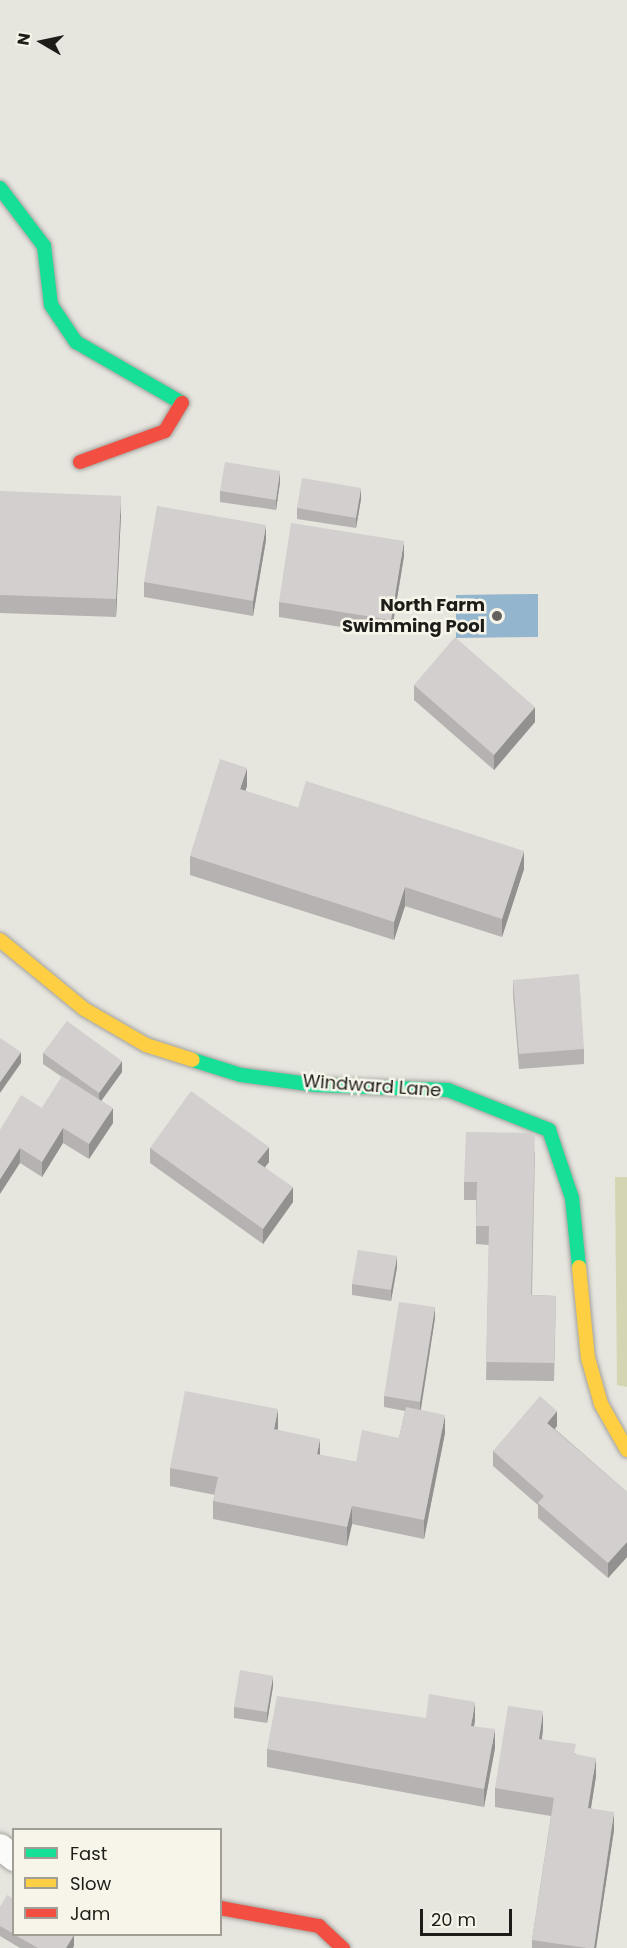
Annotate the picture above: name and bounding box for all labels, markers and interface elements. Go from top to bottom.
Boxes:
north arrow [12,12,72,72]
text: N [11,31,36,47]
place label: North Farm Swimming Pool [342,595,485,638]
marker: North Farm Swimming Pool [490,609,504,623]
street label: Windward Lane [302,1070,442,1102]
legend [12,1828,222,1936]
text: Fast [70,1841,107,1866]
text: Slow [70,1871,111,1896]
scale bar [423,1897,514,1935]
text: Jam [70,1901,110,1926]
text: 20 m [431,1907,476,1932]

